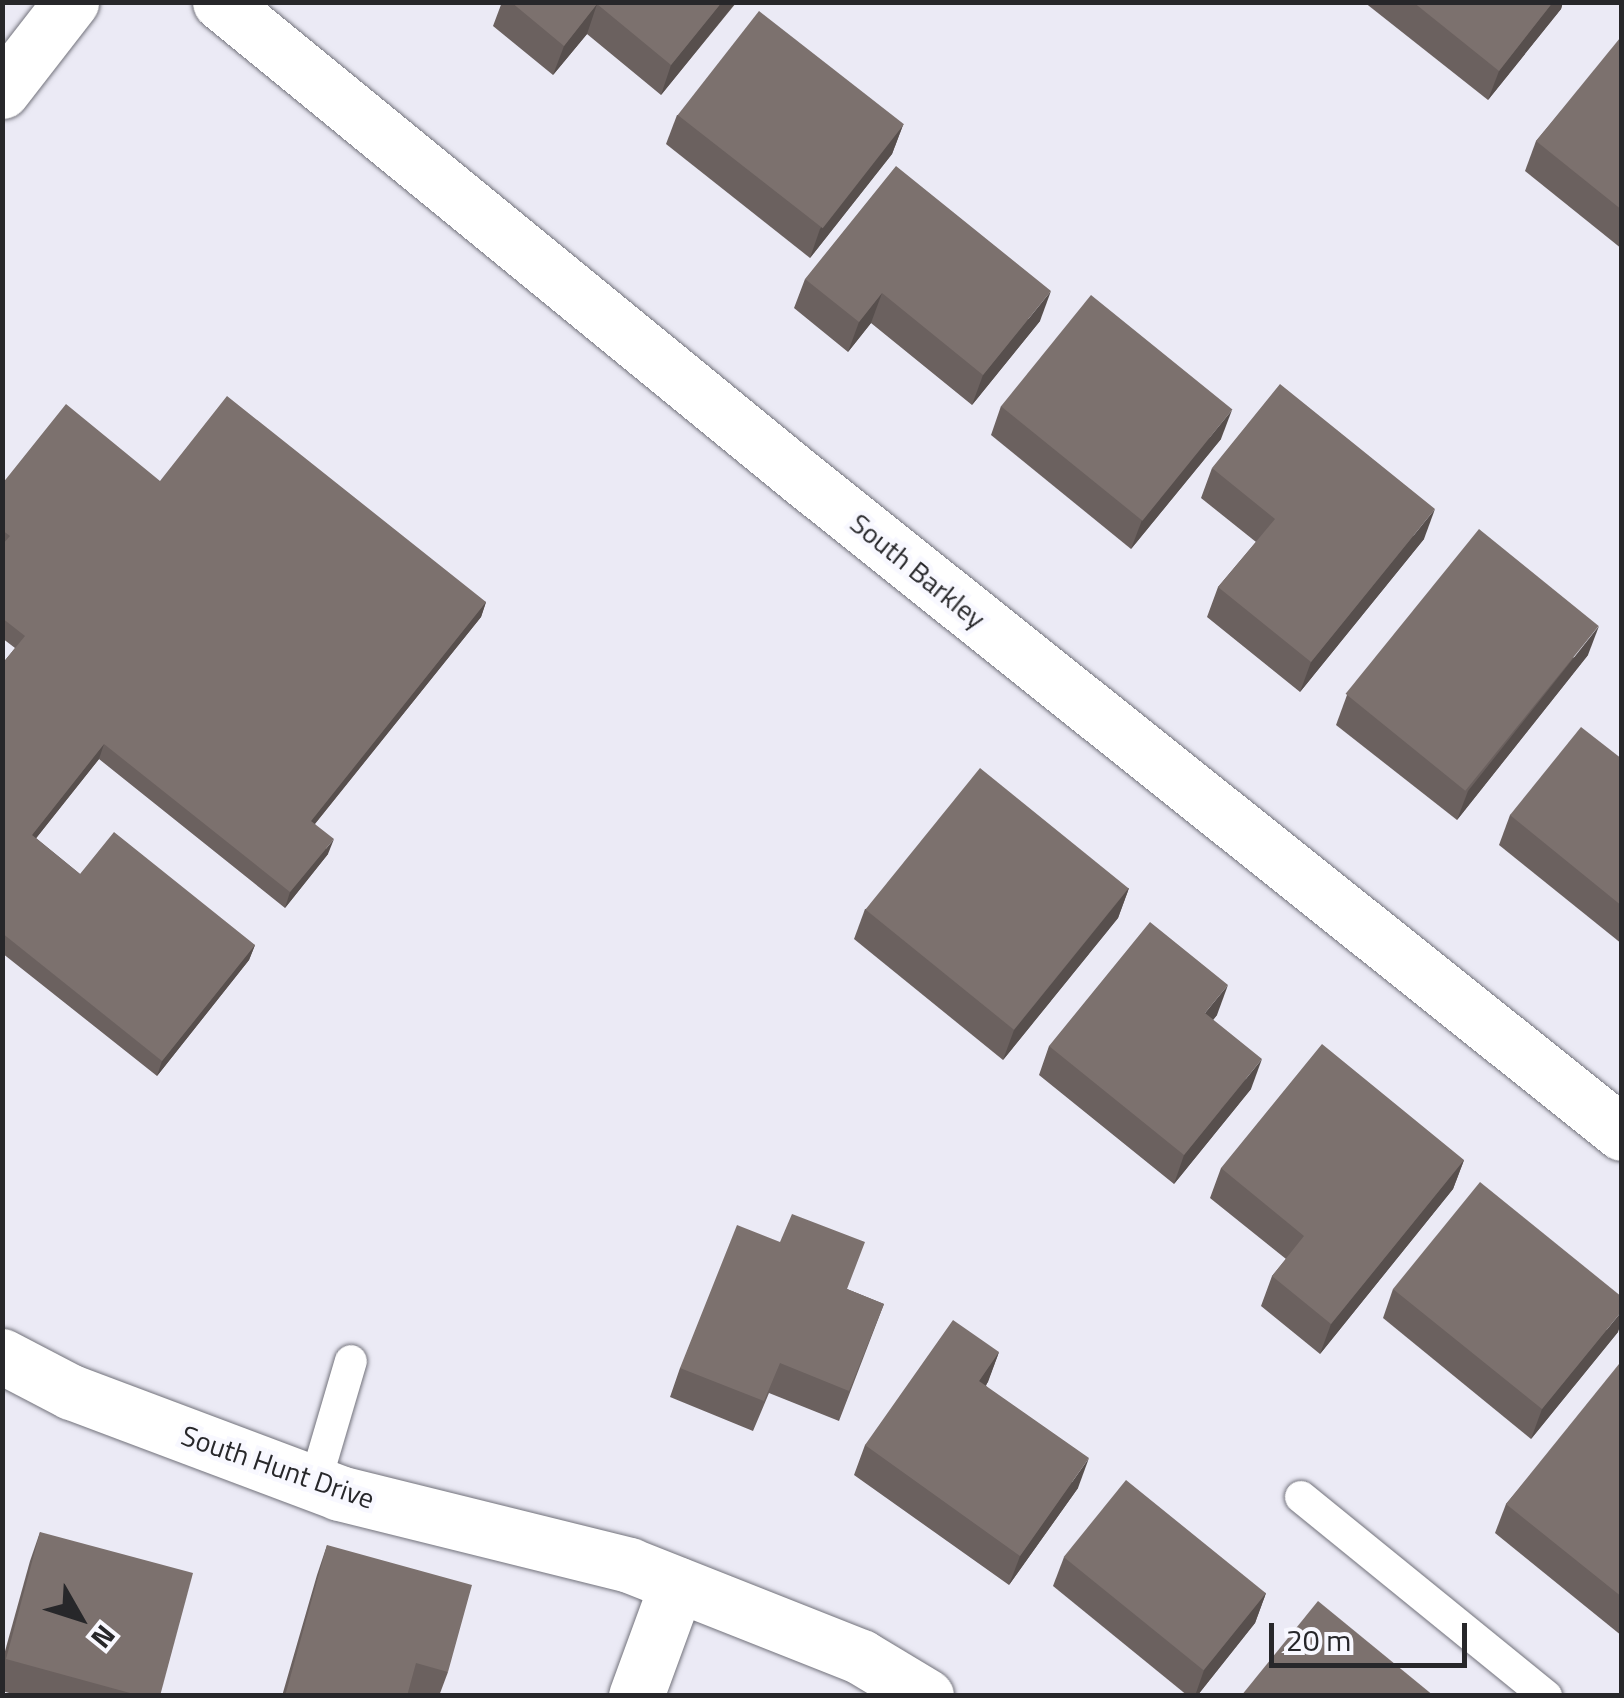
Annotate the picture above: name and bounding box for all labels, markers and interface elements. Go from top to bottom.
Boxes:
street label: South Barkley [844,506,992,636]
street label: South Hunt Drive [177,1418,379,1516]
north arrow [30,1568,130,1668]
scale bar [1274,1603,1472,1665]
text: N [81,1616,127,1658]
text: 20 m [1286,1617,1351,1663]

